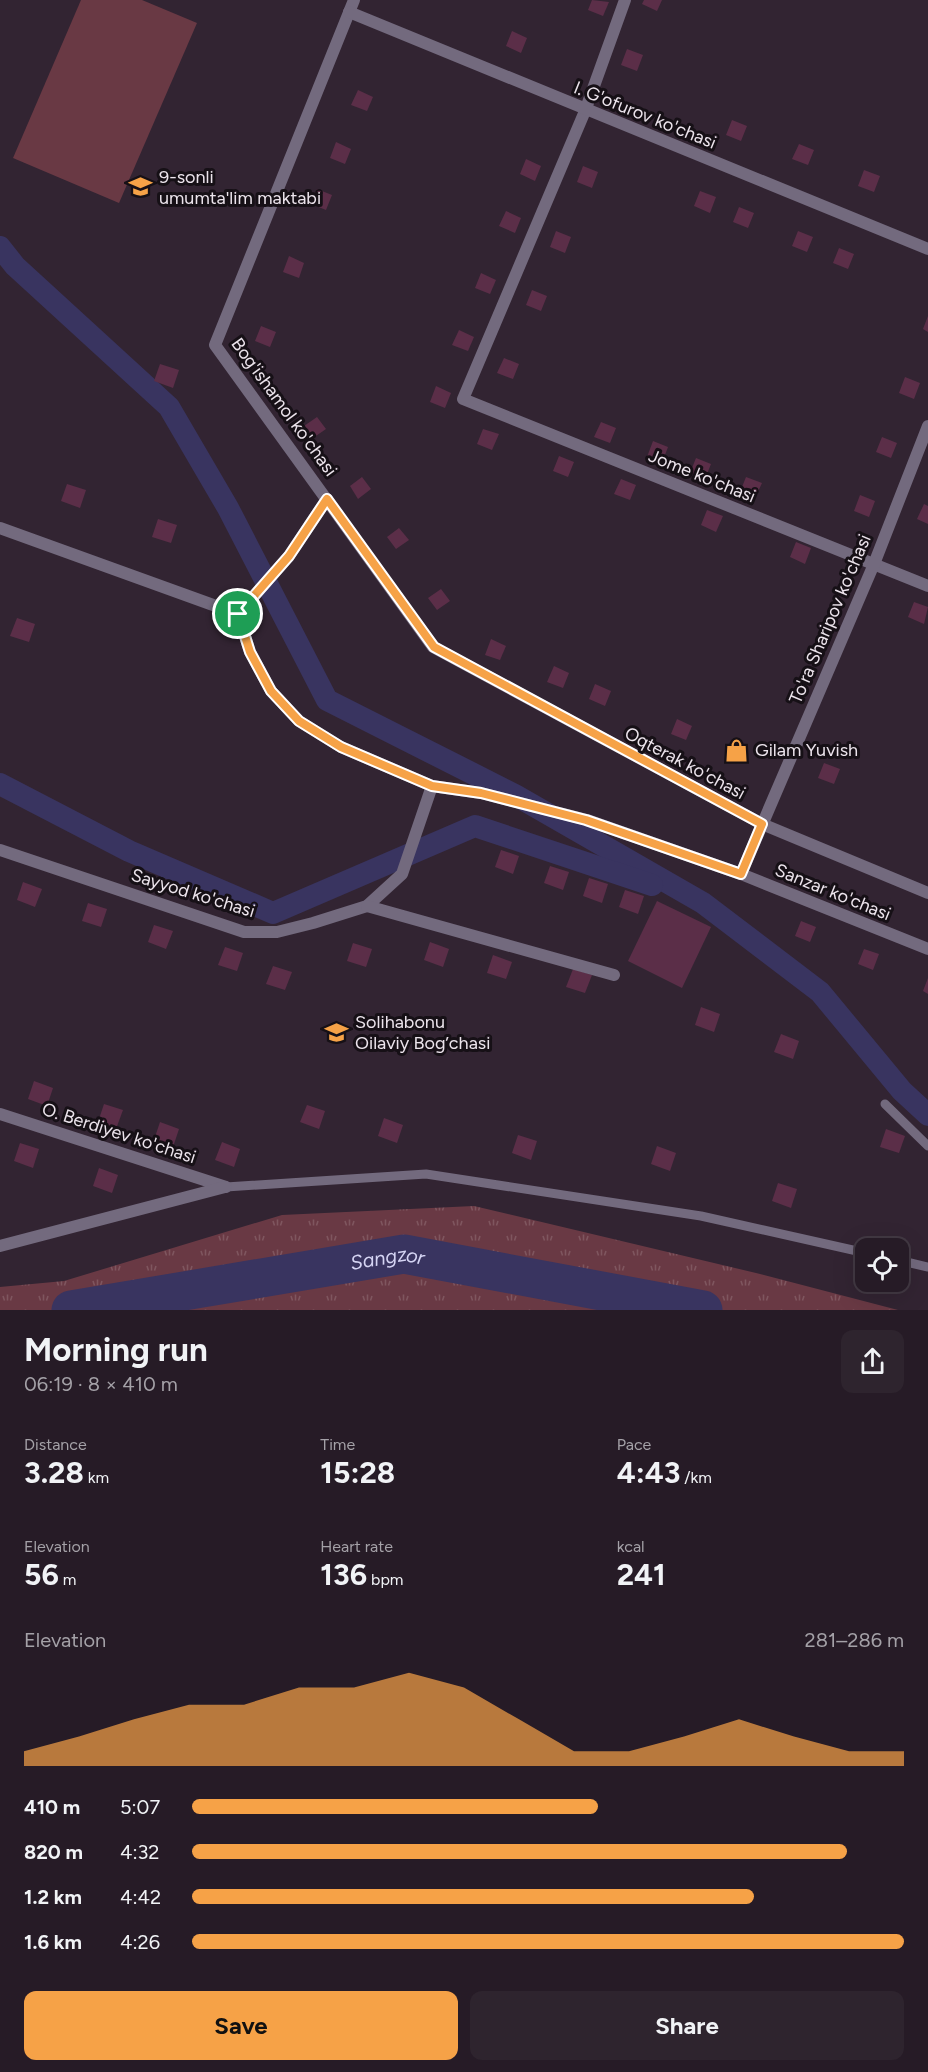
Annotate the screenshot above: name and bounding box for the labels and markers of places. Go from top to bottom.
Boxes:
place label: 9-sonli umumta'lim maktabi [159,166,321,209]
school or university icon: 9-sonli umumta'lim maktabi [128,174,154,200]
pin [212,588,263,639]
shop icon: Gilam Yuvish [724,737,750,763]
place label: Gilam Yuvish [755,739,858,761]
place label: Solihabonu Oilaviy Bog’chasi [355,1011,490,1054]
school or university icon: Solihabonu Oilaviy Bog’chasi [324,1019,350,1045]

